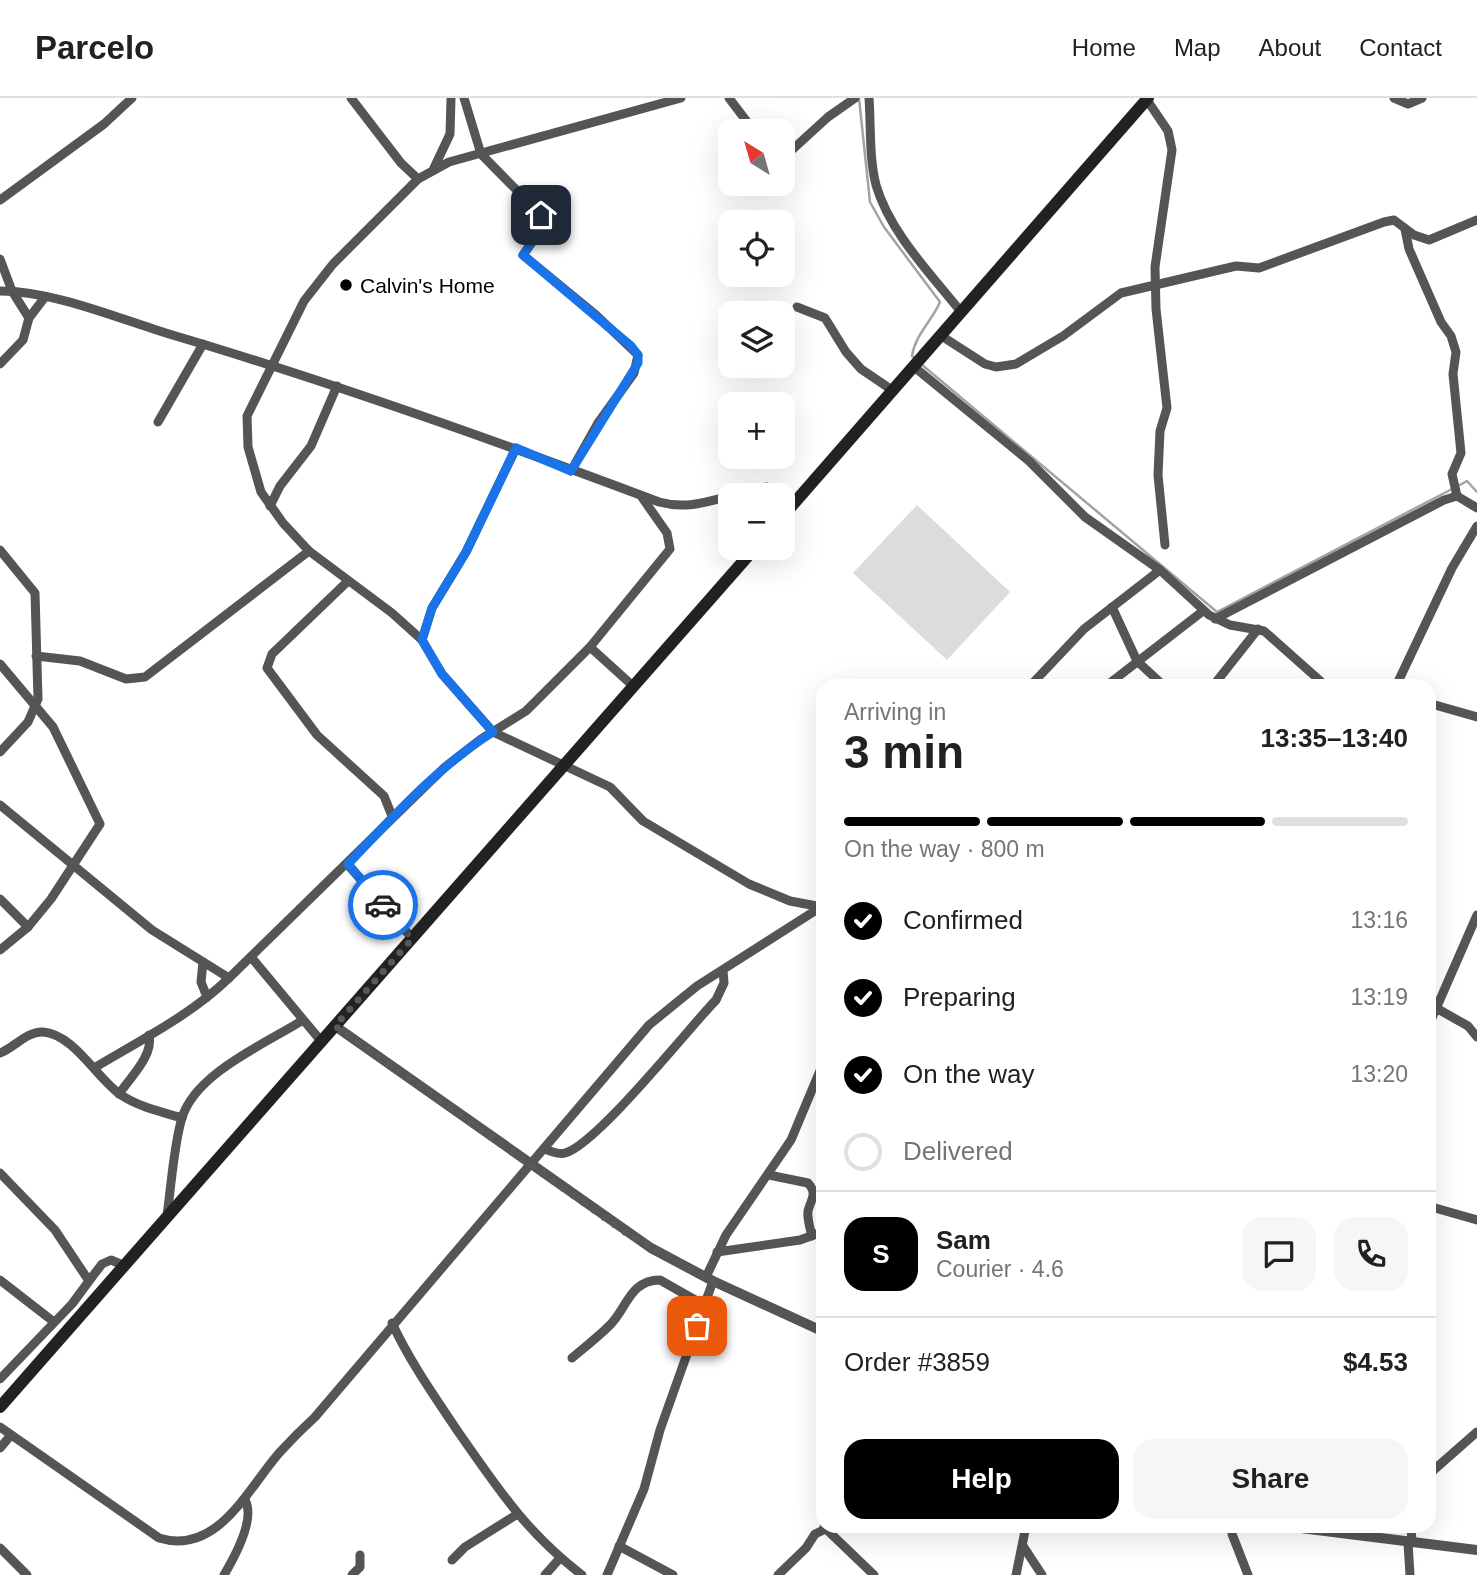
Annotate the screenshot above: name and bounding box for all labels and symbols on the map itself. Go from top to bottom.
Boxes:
north arrow [718,119,794,196]
pin [511,185,571,245]
place label: Calvin's Home [360,274,495,297]
marker: Calvin's Home [338,277,354,293]
courier [348,870,418,940]
pin [667,1296,727,1356]

